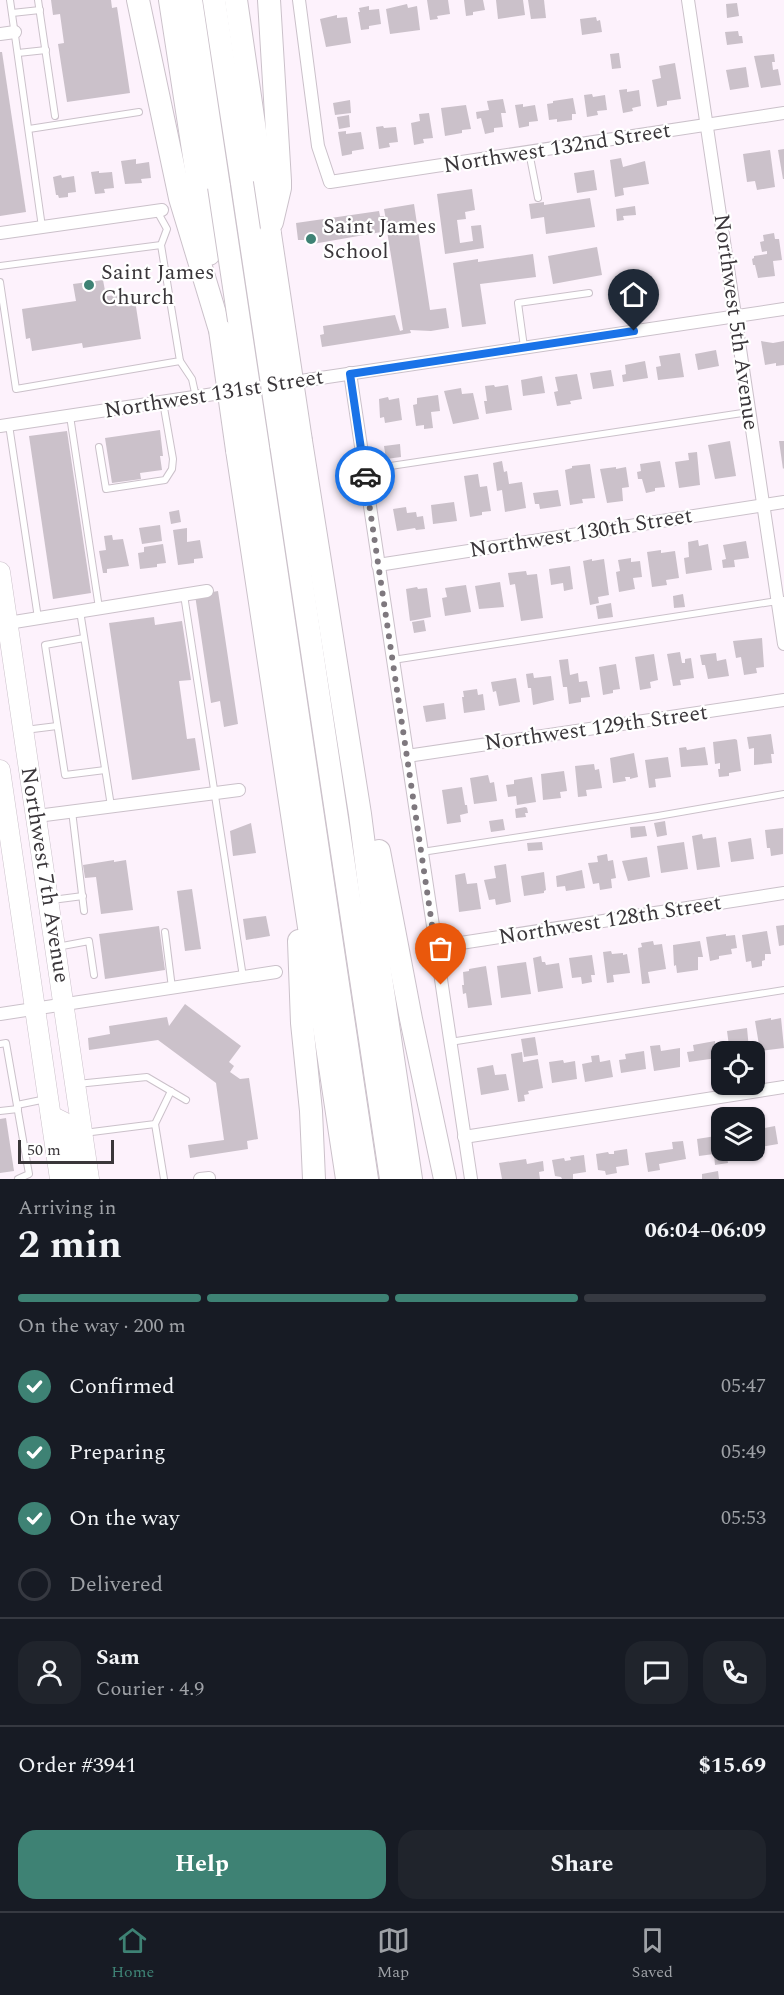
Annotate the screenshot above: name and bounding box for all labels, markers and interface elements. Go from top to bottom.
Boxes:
street label: Northwest 132nd Street [441,114,673,182]
place label: Saint James School [323,210,437,268]
street label: Northwest 5th Avenue [704,212,768,432]
marker: Saint James School [304,232,318,246]
place label: Saint James Church [101,256,215,314]
pin [608,269,659,331]
marker: Saint James Church [82,278,96,292]
icon: home [617,278,650,311]
street label: Northwest 131st Street [102,360,326,428]
courier [335,446,395,506]
icon: car [349,460,382,493]
street label: Northwest 130th Street [467,499,695,567]
street label: Northwest 129th Street [482,696,710,760]
street label: Northwest 7th Avenue [12,765,78,985]
street label: Northwest 128th Street [496,886,724,954]
pin [415,923,466,985]
icon: bag [424,932,457,965]
map controls [711,1041,765,1161]
button: locate [711,1041,765,1095]
button: layers [711,1107,765,1161]
scale bar [18,1137,114,1164]
text: 50 m [27,1138,61,1162]
text: Arriving in [18,1193,116,1223]
text: 06:04–06:09 [644,1214,766,1247]
text: 2 min [18,1216,122,1275]
text: On the way · 200 m [18,1311,186,1341]
icon: check [18,1370,51,1403]
text: Confirmed [69,1370,175,1403]
text: 05:47 [721,1371,766,1401]
icon: check [18,1436,51,1469]
text: Preparing [69,1436,166,1469]
text: 05:49 [721,1437,766,1467]
icon: check [18,1502,51,1535]
text: On the way [69,1502,180,1535]
text: 05:53 [721,1503,766,1533]
text: Delivered [69,1568,163,1601]
button: person [18,1641,81,1704]
text: Sam [96,1641,140,1674]
button: chat [625,1641,688,1704]
button: phone [703,1641,766,1704]
text: Courier · 4.9 [96,1674,204,1704]
text: Order #3941 [18,1749,137,1782]
text: $15.69 [698,1749,766,1782]
button: Help [18,1830,386,1899]
button: Share [398,1830,766,1899]
tab: Home [111,1924,154,1984]
tab: Map [377,1924,410,1984]
tab: Saved [632,1924,673,1984]

